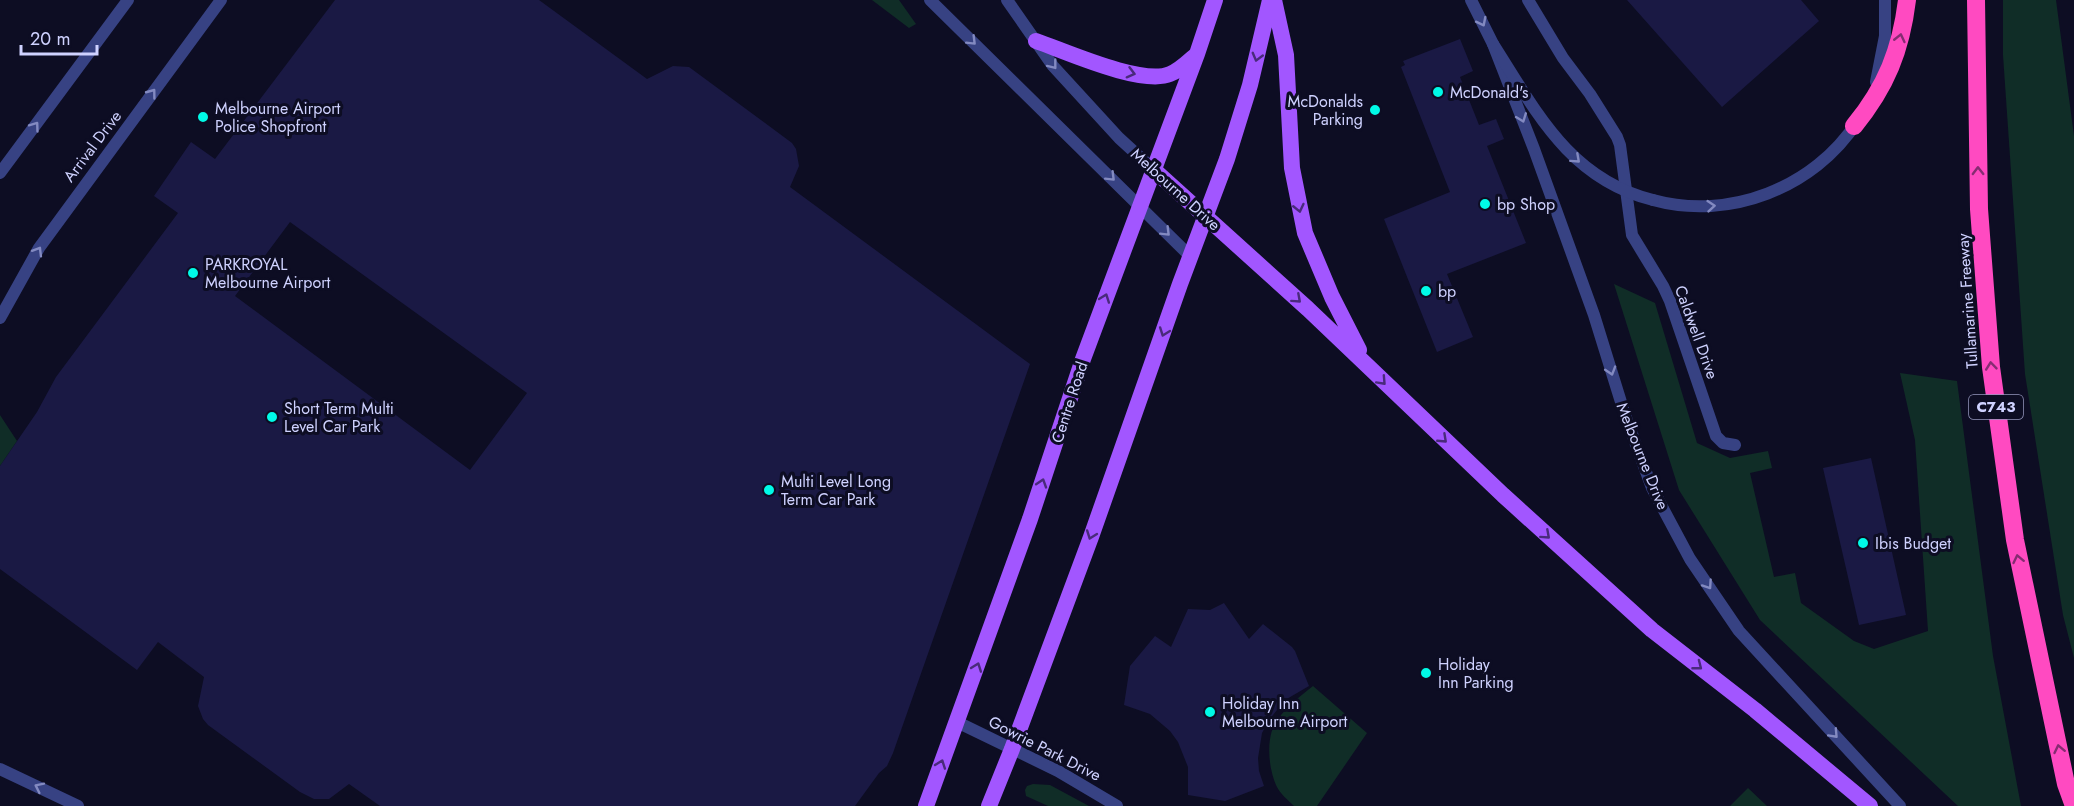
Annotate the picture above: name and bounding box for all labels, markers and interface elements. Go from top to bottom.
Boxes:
one-way arrow [1475,15,1487,26]
scale bar [21,18,98,56]
text: 20 m [30,26,70,52]
one-way arrow [966,34,976,45]
one-way arrow [1893,34,1906,44]
one-way arrow [1251,52,1264,62]
one-way arrow [1046,58,1057,69]
one-way arrow [1125,66,1136,78]
place label: McDonald's [1450,81,1529,104]
marker: McDonald's [1431,85,1445,99]
one-way arrow [145,88,156,99]
place label: McDonalds Parking [1287,90,1363,131]
place label: Melbourne Airport Police Shopfront [215,97,341,138]
marker: McDonalds Parking [1368,103,1382,117]
street label: Arrival Drive [58,106,127,187]
marker: Melbourne Airport Police Shopfront [196,110,210,124]
one-way arrow [1515,112,1527,123]
one-way arrow [28,121,39,132]
street label: Melbourne Drive [1126,143,1226,236]
one-way arrow [1569,152,1579,163]
one-way arrow [1972,167,1985,176]
one-way arrow [1104,170,1115,181]
place label: bp Shop [1497,193,1555,216]
marker: bp Shop [1478,197,1492,211]
one-way arrow [1706,200,1715,213]
one-way arrow [1292,203,1305,213]
one-way arrow [1160,225,1170,236]
street label: Tullamarine Freeway [1951,232,1984,369]
one-way arrow [31,247,42,257]
place label: PARKROYAL Melbourne Airport [205,253,331,294]
marker: PARKROYAL Melbourne Airport [186,266,200,280]
place label: bp [1438,280,1456,303]
street label: Caldwell Drive [1669,282,1724,382]
marker: bp [1419,284,1433,298]
one-way arrow [1290,292,1300,303]
one-way arrow [1098,294,1111,304]
one-way arrow [1158,326,1171,336]
street label: Centre Road [1046,359,1093,446]
one-way arrow [1985,361,1998,370]
one-way arrow [1604,365,1616,376]
one-way arrow [1375,374,1386,385]
road number: C743 [1969,395,2023,419]
place label: Short Term Multi Level Car Park [284,397,394,438]
street label: Melbourne Drive [1611,399,1674,513]
marker: Short Term Multi Level Car Park [265,410,279,424]
one-way arrow [1437,432,1447,443]
place label: Multi Level Long Term Car Park [781,470,891,511]
one-way arrow [1035,478,1048,489]
marker: Multi Level Long Term Car Park [762,483,776,497]
one-way arrow [1539,528,1550,539]
one-way arrow [1086,529,1099,540]
place label: Ibis Budget [1875,532,1951,555]
marker: Ibis Budget [1856,536,1870,550]
one-way arrow [2013,554,2026,564]
one-way arrow [1701,579,1712,590]
place label: Holiday Inn Parking [1438,653,1514,694]
one-way arrow [1691,659,1702,670]
one-way arrow [969,662,982,672]
marker: Holiday Inn Parking [1419,666,1433,680]
place label: Holiday Inn Melbourne Airport [1222,692,1348,733]
marker: Holiday Inn Melbourne Airport [1203,705,1217,719]
street label: Gowrie Park Drive [985,710,1105,787]
one-way arrow [1826,727,1837,738]
one-way arrow [2053,745,2066,755]
one-way arrow [934,759,947,770]
one-way arrow [34,783,45,795]

